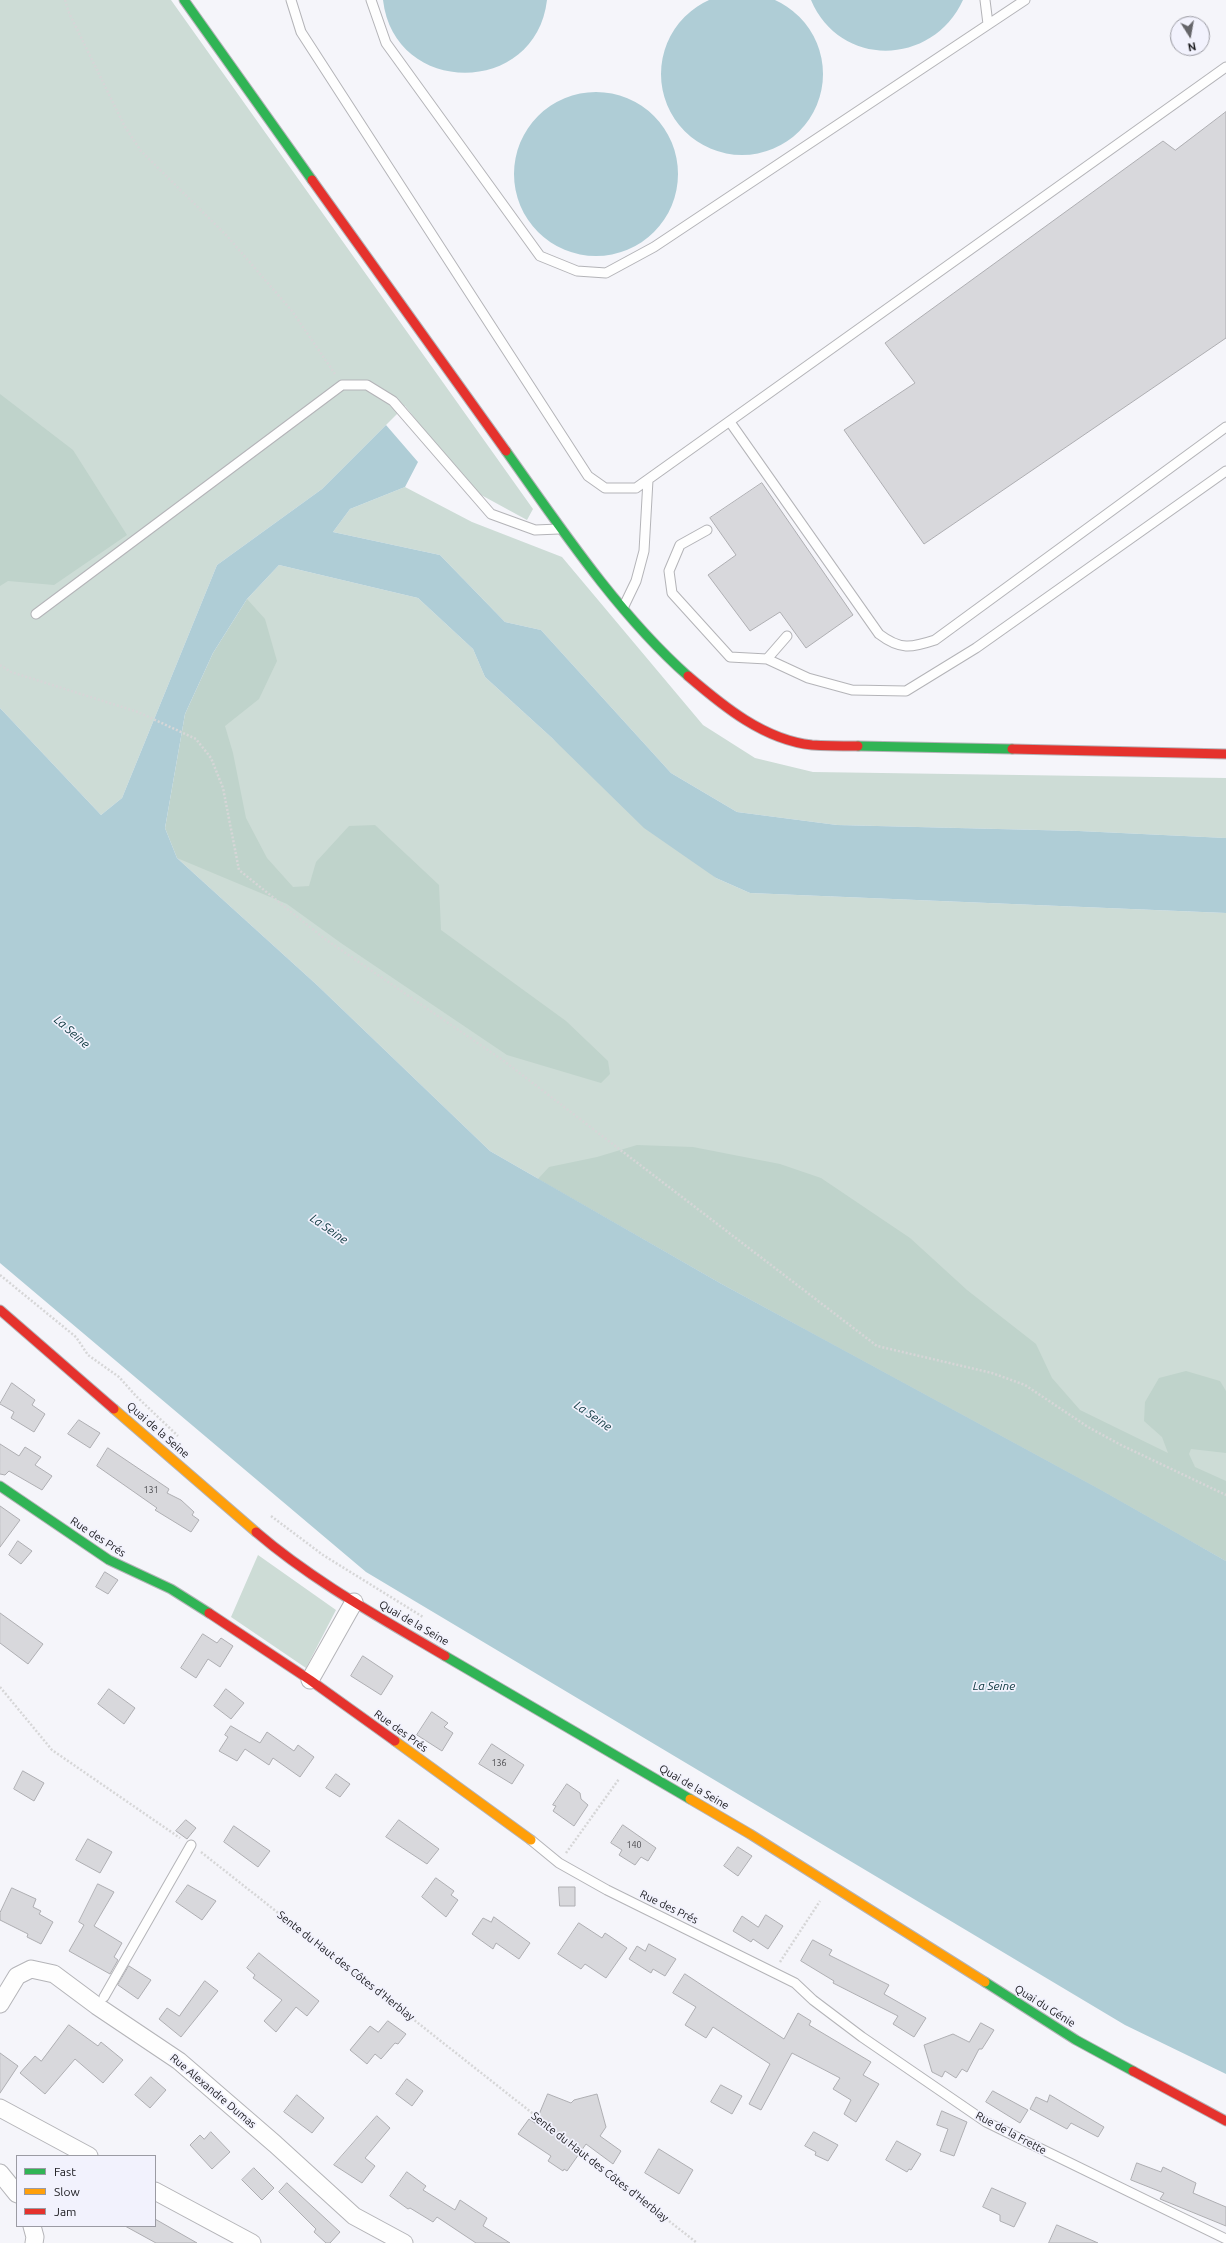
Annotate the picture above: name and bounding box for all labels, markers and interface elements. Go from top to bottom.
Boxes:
north arrow [1170,16,1210,56]
text: N [1187,40,1197,53]
water label: La Seine [51,1013,93,1051]
water label: La Seine [307,1211,351,1247]
water label: La Seine [571,1398,615,1434]
street label: Quai de la Seine [124,1399,192,1461]
house number: 131 [143,1485,159,1495]
street label: Rue des Prés [68,1514,128,1560]
street label: Quai de la Seine [377,1598,451,1648]
water label: La Seine [973,1679,1015,1693]
street label: Rue des Prés [372,1707,430,1755]
house number: 136 [491,1758,507,1768]
street label: Quai de la Seine [657,1762,731,1812]
house number: 140 [626,1840,642,1850]
street label: Rue des Prés [638,1887,700,1927]
street label: Sente du Haut des Côtes d'Herblay [275,1908,417,2024]
street label: Quai du Génie [1012,1982,1078,2030]
street label: Rue Alexandre Dumas [167,2051,259,2131]
street label: Sente du Haut des Côtes d'Herblay [529,2109,671,2225]
street label: Rue de la Frette [973,2109,1049,2157]
legend [16,2155,156,2227]
text: Fast [54,2165,76,2178]
text: Slow [54,2185,80,2198]
text: Jam [54,2205,76,2218]

